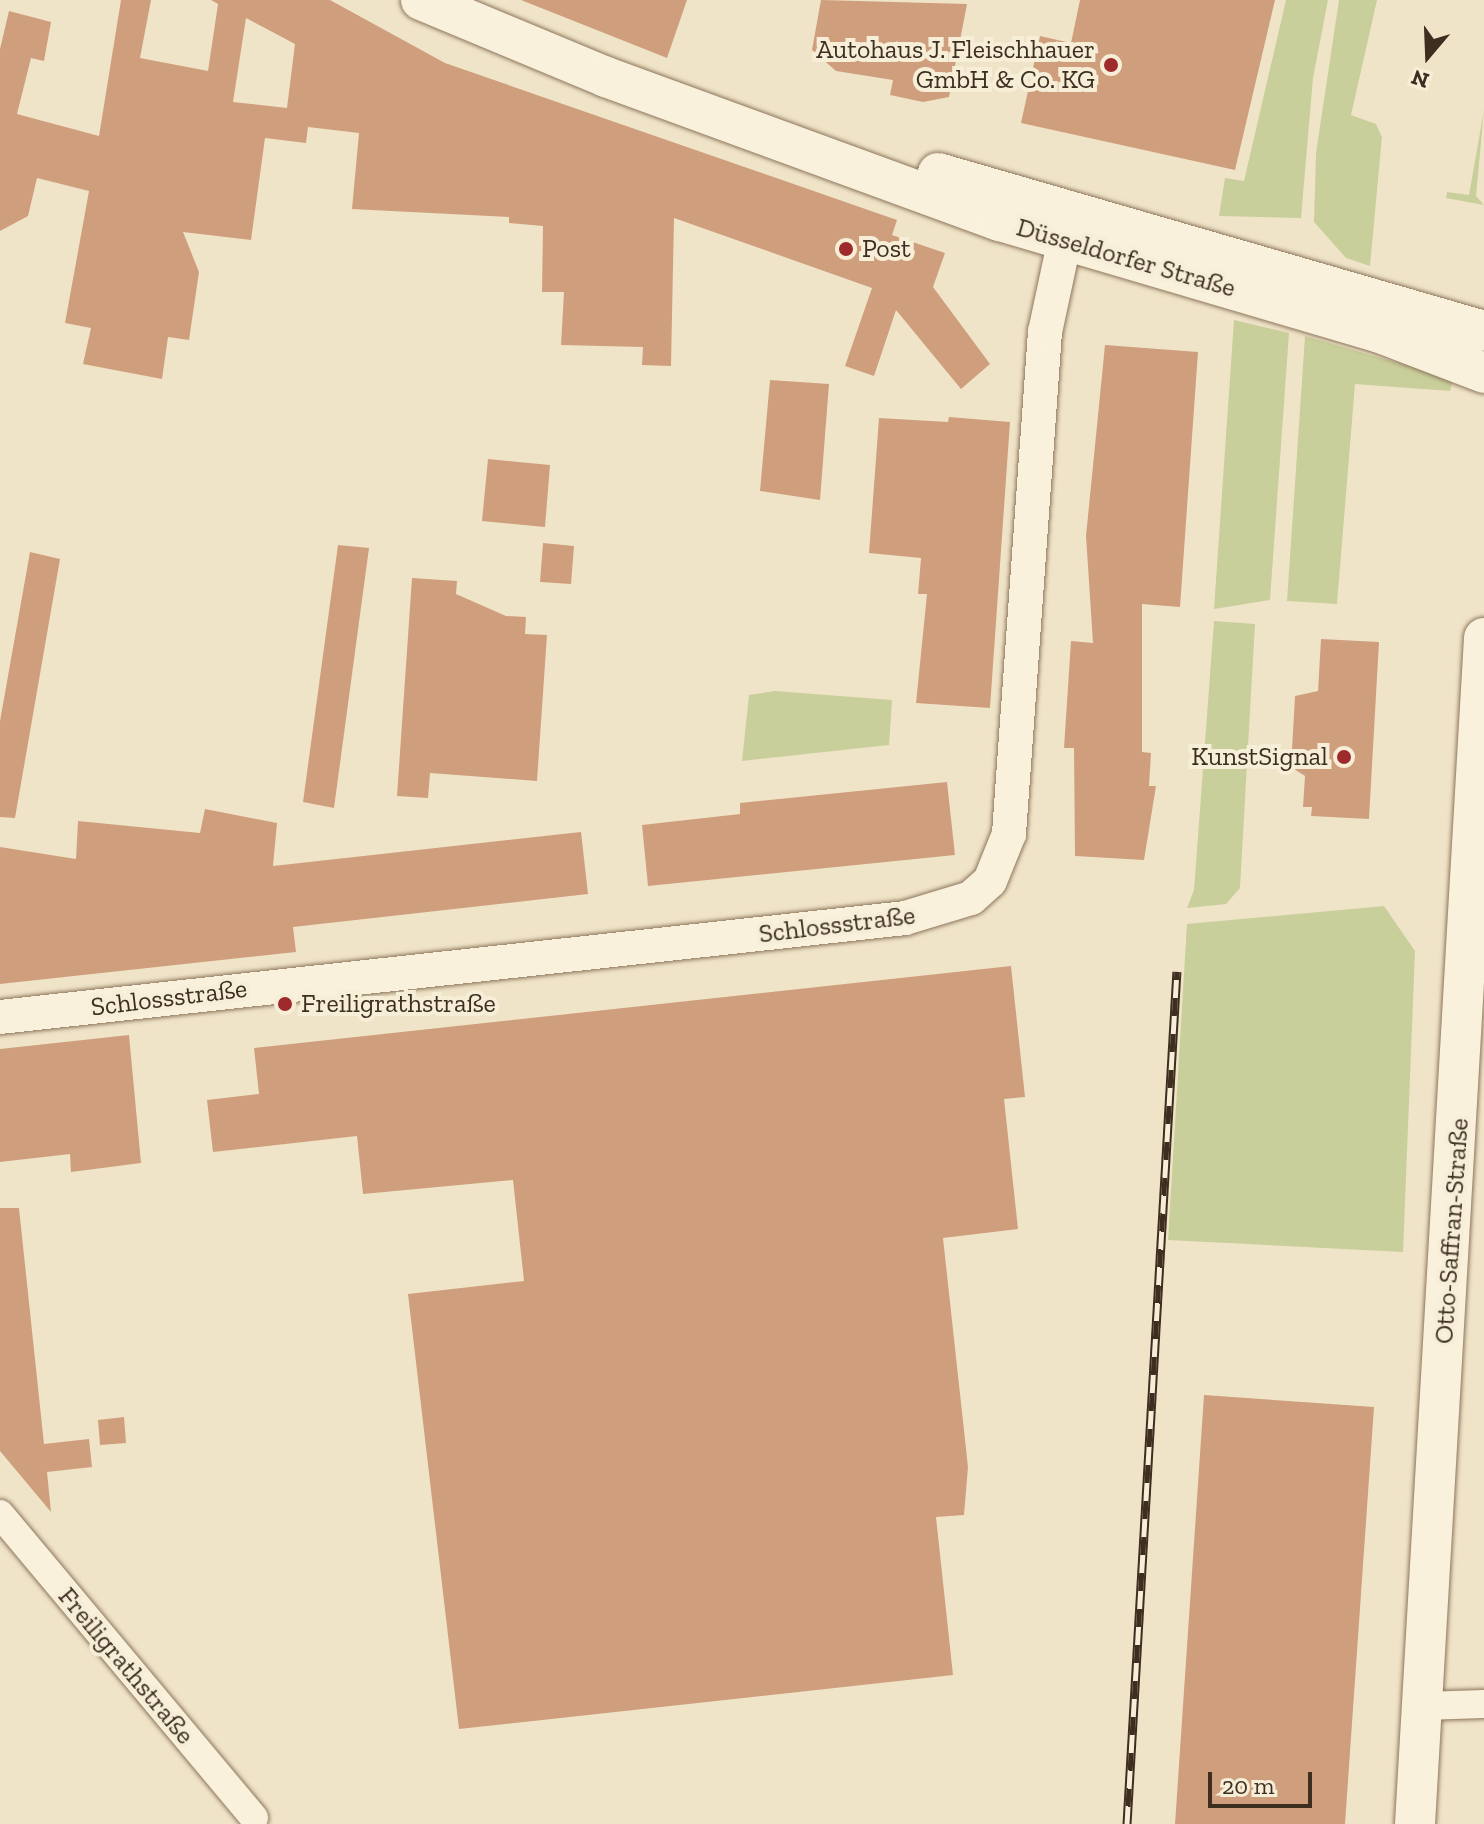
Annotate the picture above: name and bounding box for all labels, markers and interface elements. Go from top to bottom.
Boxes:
north arrow [1388,16,1468,96]
place label: Autohaus J. Fleischhauer GmbH & Co. KG [816,34,1095,96]
marker: Autohaus J. Fleischhauer GmbH & Co. KG [1102,56,1120,74]
text: N [1408,64,1432,95]
street label: Düsseldorfer Straße [1013,212,1239,304]
place label: Post [862,233,911,265]
marker: Post [837,240,855,258]
place label: KunstSignal [1191,741,1328,773]
marker: KunstSignal [1335,748,1353,766]
street label: Schlossstraße [757,900,917,950]
street label: Schlossstraße [89,973,249,1023]
place label: Freiligrathstraße [301,988,496,1020]
marker: Freiligrathstraße [276,995,294,1013]
street label: Otto-Saffran-Straße [1429,1117,1475,1345]
street label: Freiligrathstraße [51,1581,201,1751]
scale bar [1212,1756,1316,1806]
text: 20 m [1222,1771,1274,1800]

